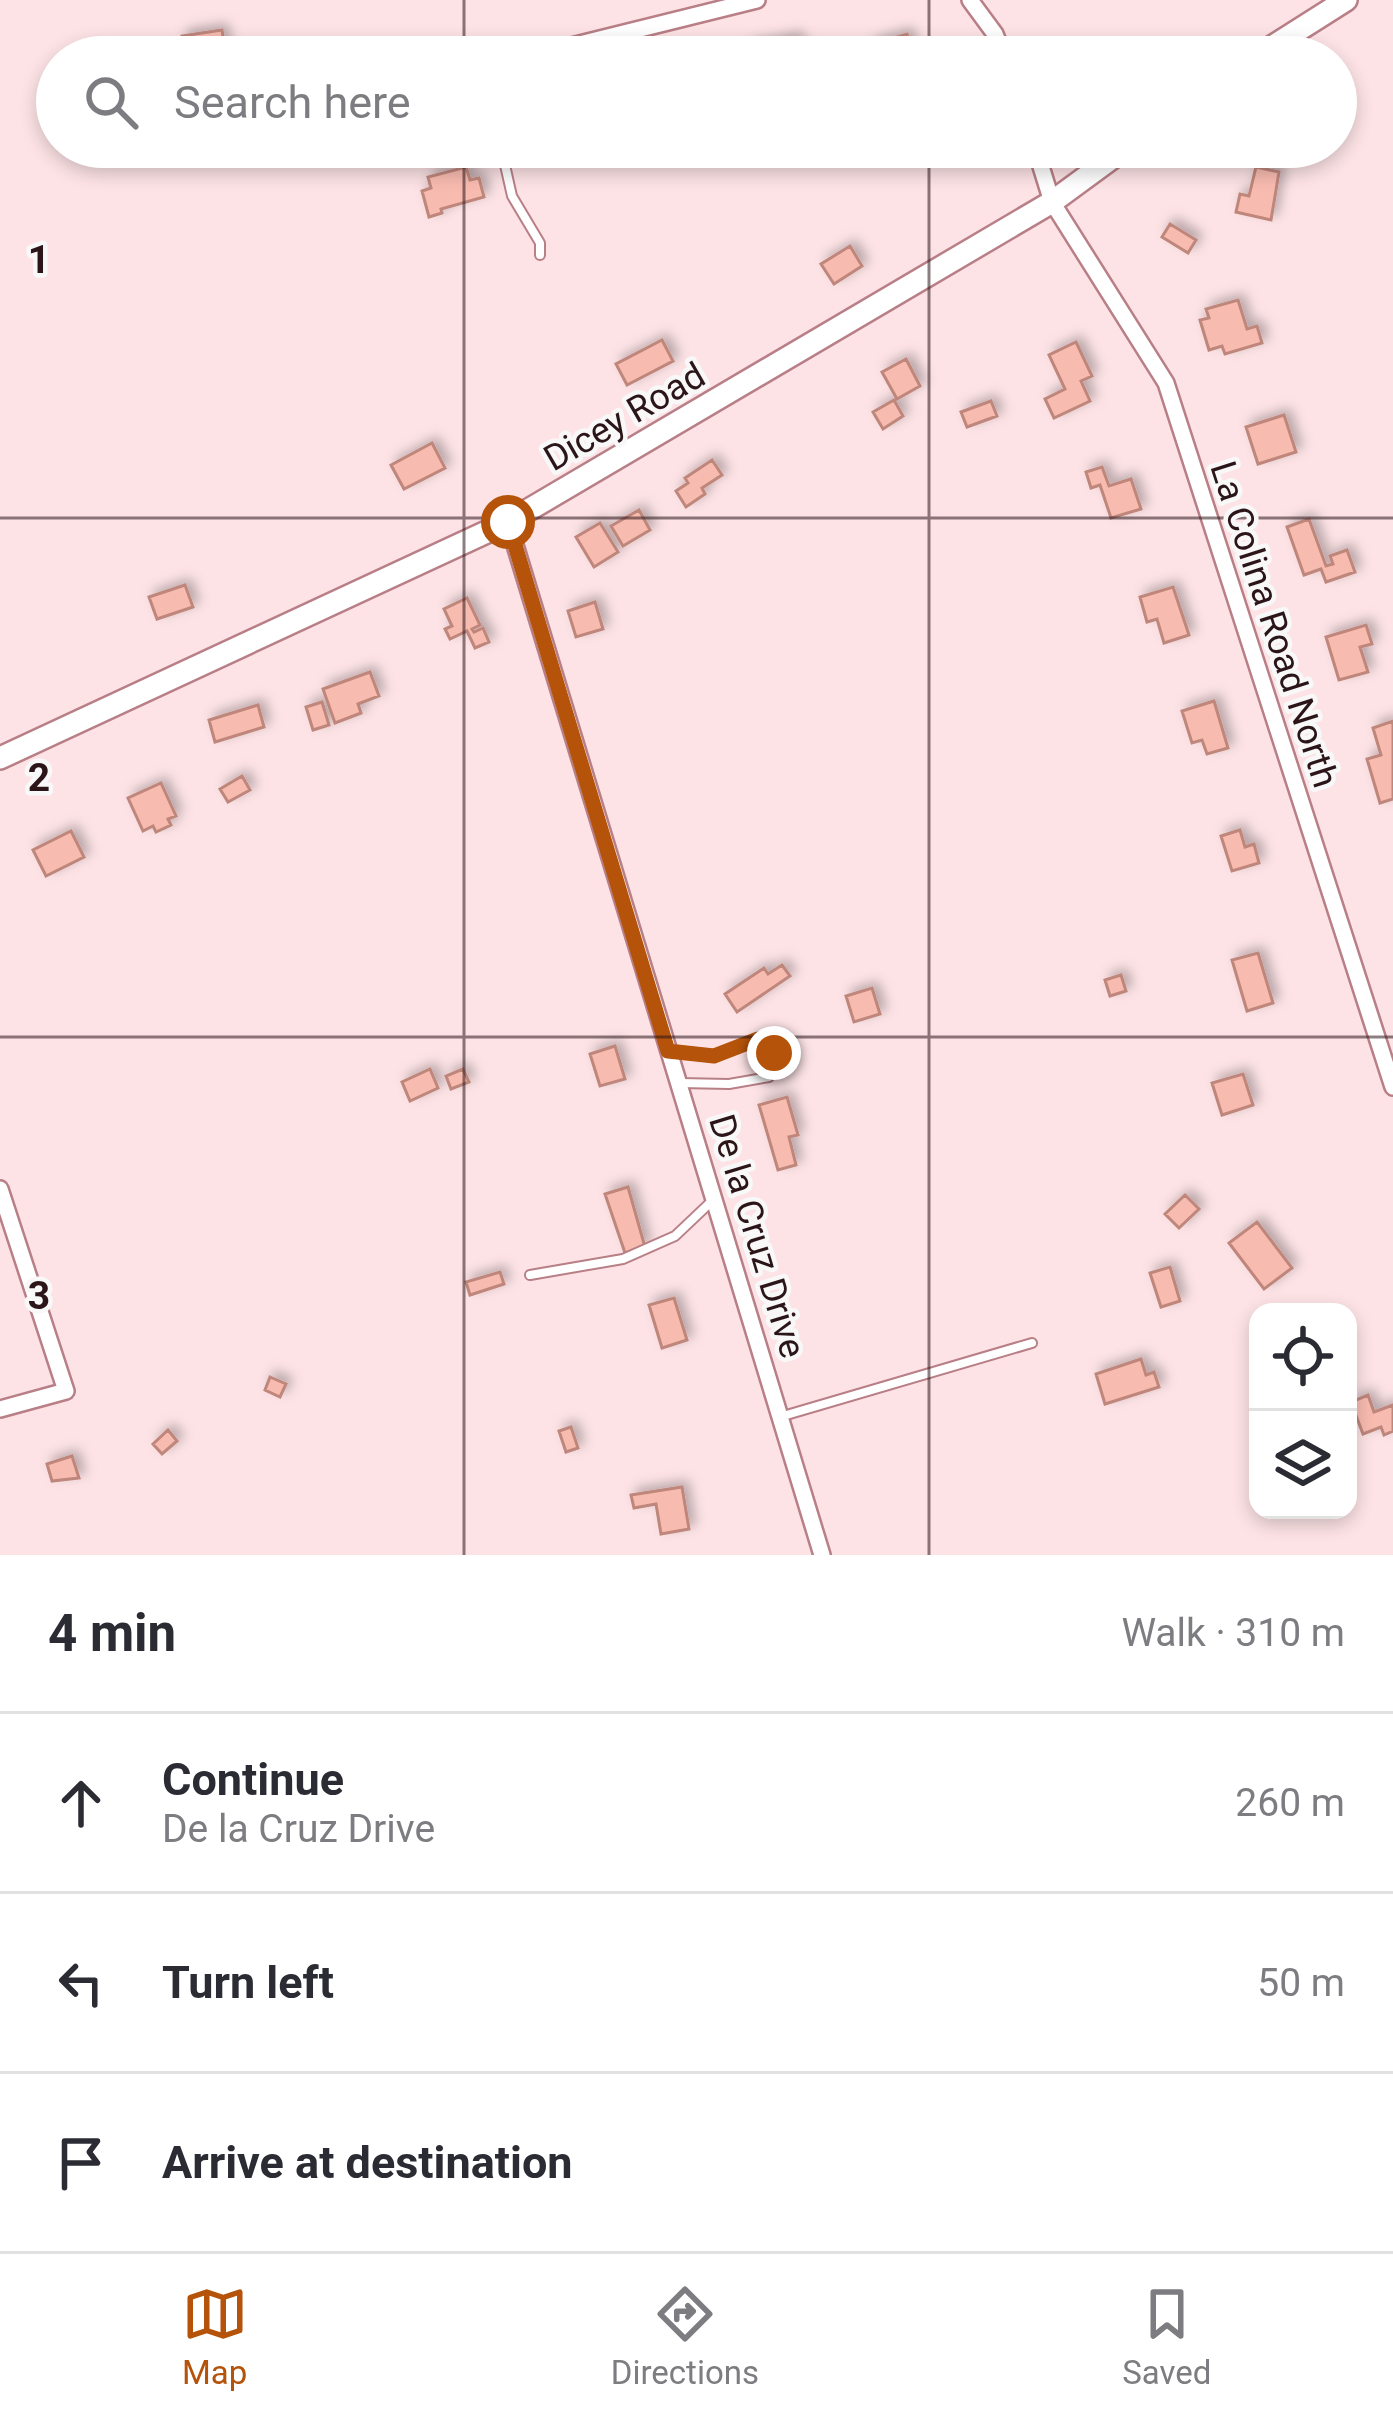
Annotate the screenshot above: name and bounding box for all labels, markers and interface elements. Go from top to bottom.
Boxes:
search box [36,36,1357,168]
icon: search [78,69,144,135]
text: Search here [174,76,411,129]
text: 1 [28,237,50,283]
street label: Dicey Road [537,354,712,480]
street label: La Colina Road North [1202,456,1347,793]
route start [481,495,535,549]
text: 2 [28,755,50,801]
route end [747,1026,801,1080]
street label: De la Cruz Drive [700,1110,814,1363]
text: 3 [28,1273,50,1319]
map controls [1249,1303,1357,1519]
button: locate [1249,1303,1357,1411]
button: layers [1249,1411,1357,1519]
text: 4 min [48,1604,176,1663]
text: Walk · 310 m [1121,1610,1345,1656]
text: Continue [162,1753,344,1806]
icon: ahead [48,1770,114,1836]
text: 260 m [1235,1780,1345,1826]
text: De la Cruz Drive [162,1806,435,1852]
icon: left [48,1950,114,2016]
text: Turn left [162,1956,334,2009]
text: 50 m [1257,1960,1345,2006]
icon: arrive [48,2130,114,2196]
text: Arrive at destination [162,2136,573,2189]
tab: Map [182,2281,248,2392]
tab: Directions [611,2281,759,2392]
tab: Saved [1122,2281,1211,2392]

